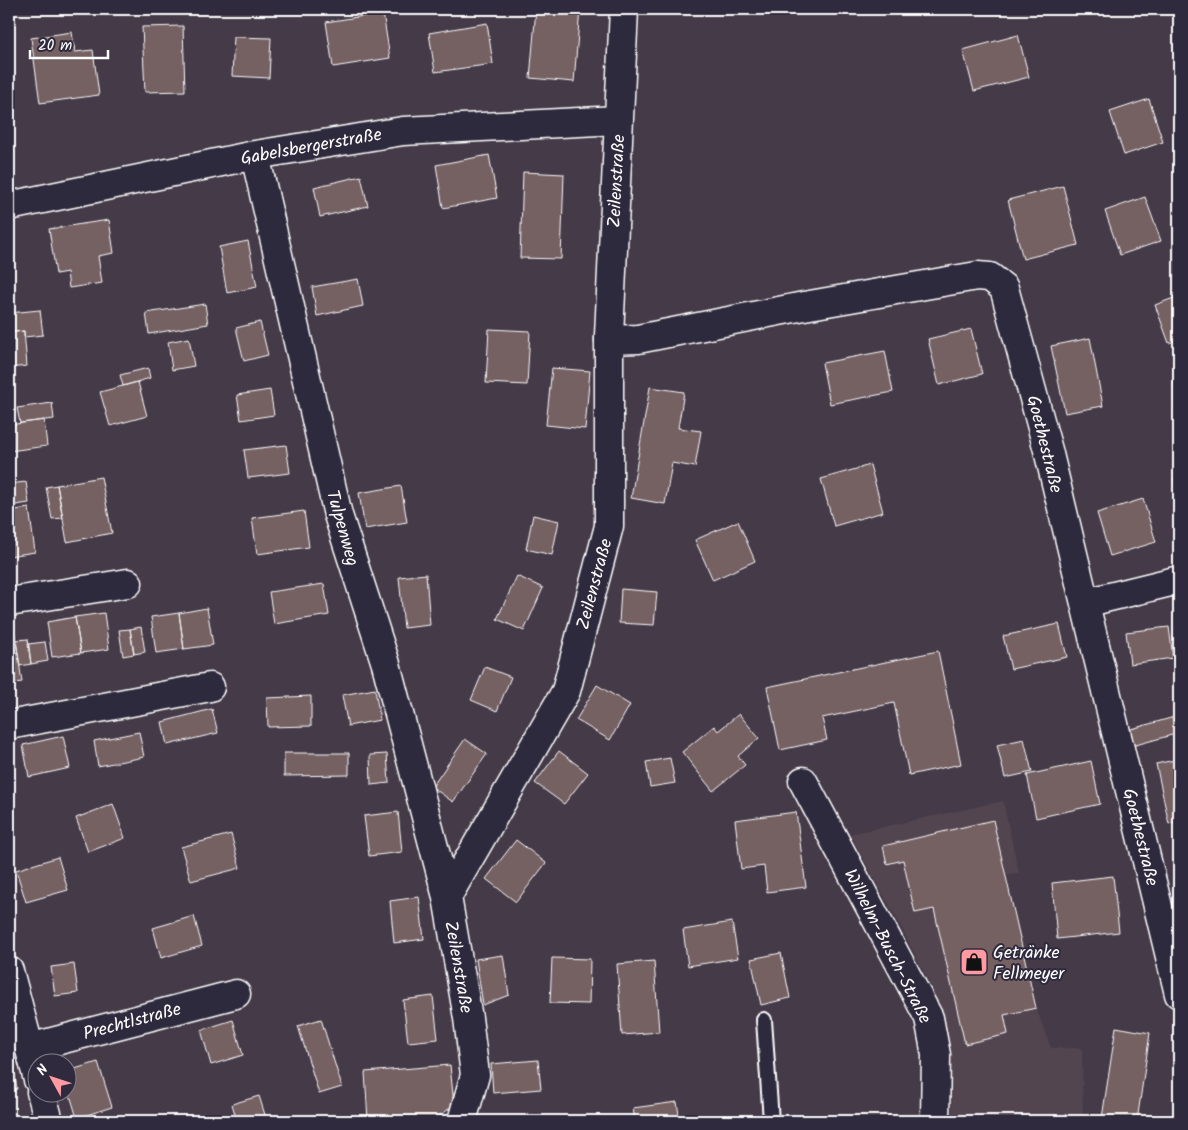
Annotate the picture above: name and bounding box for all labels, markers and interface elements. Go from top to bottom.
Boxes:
scale bar [30,28,108,60]
text: 20 m [38,34,72,58]
street label: Gabelsbergerstraße [238,121,384,174]
street label: Zeilenstraße [601,134,634,228]
street label: Goethestraße [1017,393,1070,496]
street label: Tulpenweg [317,487,366,570]
street label: Zeilenstraße [569,536,622,633]
street label: Goethestraße [1113,786,1166,889]
street label: Wilhelm-Busch-Straße [835,864,938,1029]
street label: Zeilenstraße [435,919,480,1016]
place label: Getränke Fellmeyer [993,939,1065,989]
shop icon: Getränke Fellmeyer [959,947,989,977]
street label: Prechtlstraße [80,995,185,1049]
north arrow [28,1052,78,1102]
text: N [32,1060,54,1081]

